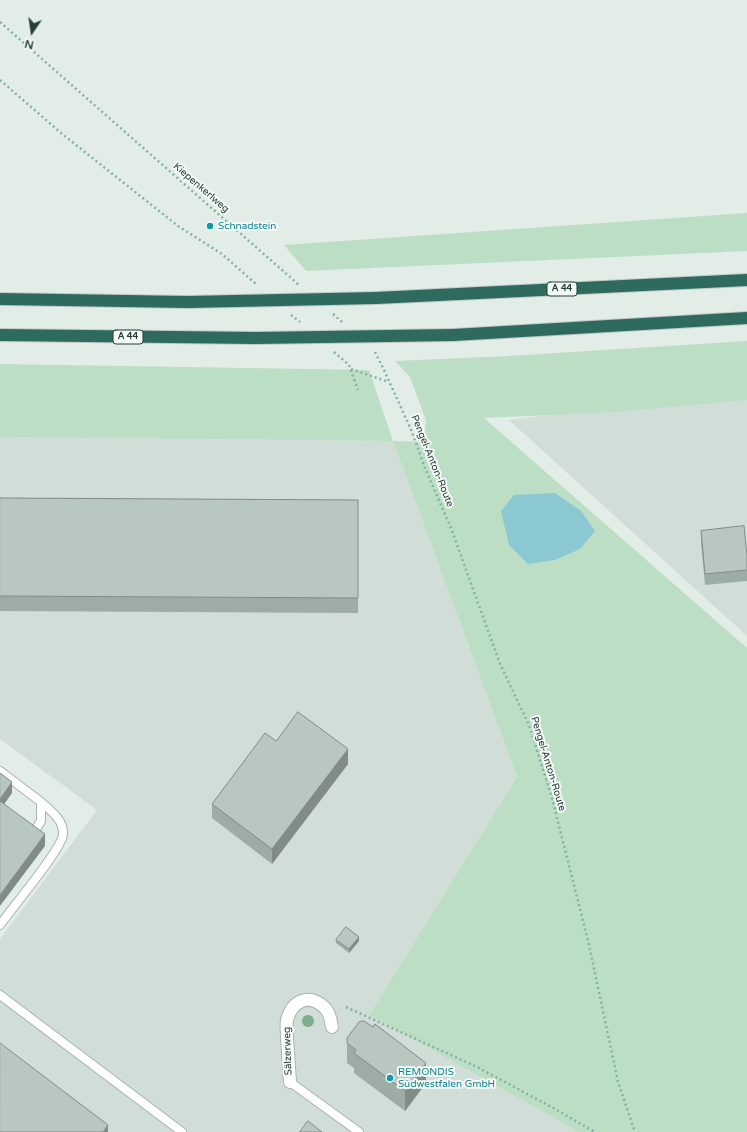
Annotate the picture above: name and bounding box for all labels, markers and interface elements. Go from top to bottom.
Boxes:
north arrow [12,12,52,52]
text: N [23,37,35,52]
street label: Kiepenkerlweg [171,160,231,216]
place label: Schnadstein [218,220,276,232]
marker: Schnadstein [205,221,215,231]
road number: A 44 [547,282,577,296]
road number: A 44 [113,330,143,344]
street label: Pengel-Anton-Route [408,413,456,509]
street label: Pengel-Anton-Route [528,715,568,813]
street label: Sälzerweg [281,1027,295,1075]
place label: REMONDIS Südwestfalen GmbH [398,1066,495,1090]
marker: REMONDIS Südwestfalen GmbH [385,1073,395,1083]

